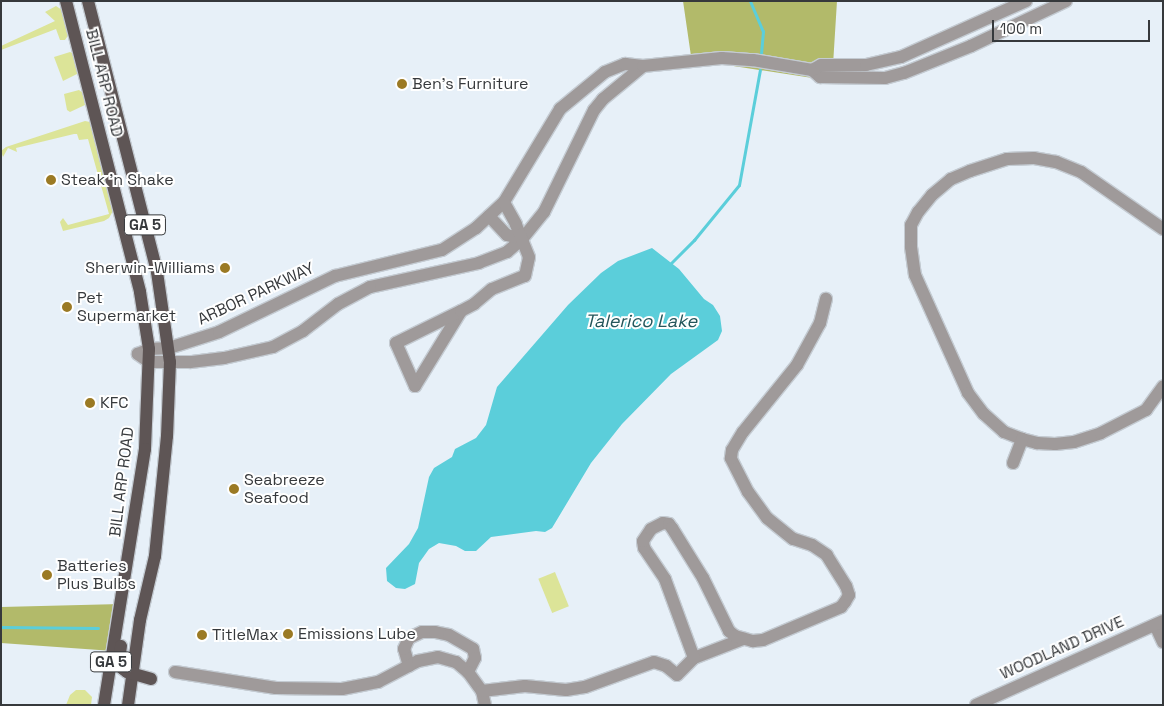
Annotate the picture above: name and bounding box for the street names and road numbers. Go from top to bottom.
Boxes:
street label: BILL ARP ROAD [81,27,127,139]
road number: GA 5 [124,212,166,238]
street label: ARBOR PARKWAY [195,259,317,329]
street label: BILL ARP ROAD [106,426,138,538]
street label: WOODLAND DRIVE [997,612,1127,684]
road number: GA 5 [90,650,132,674]

